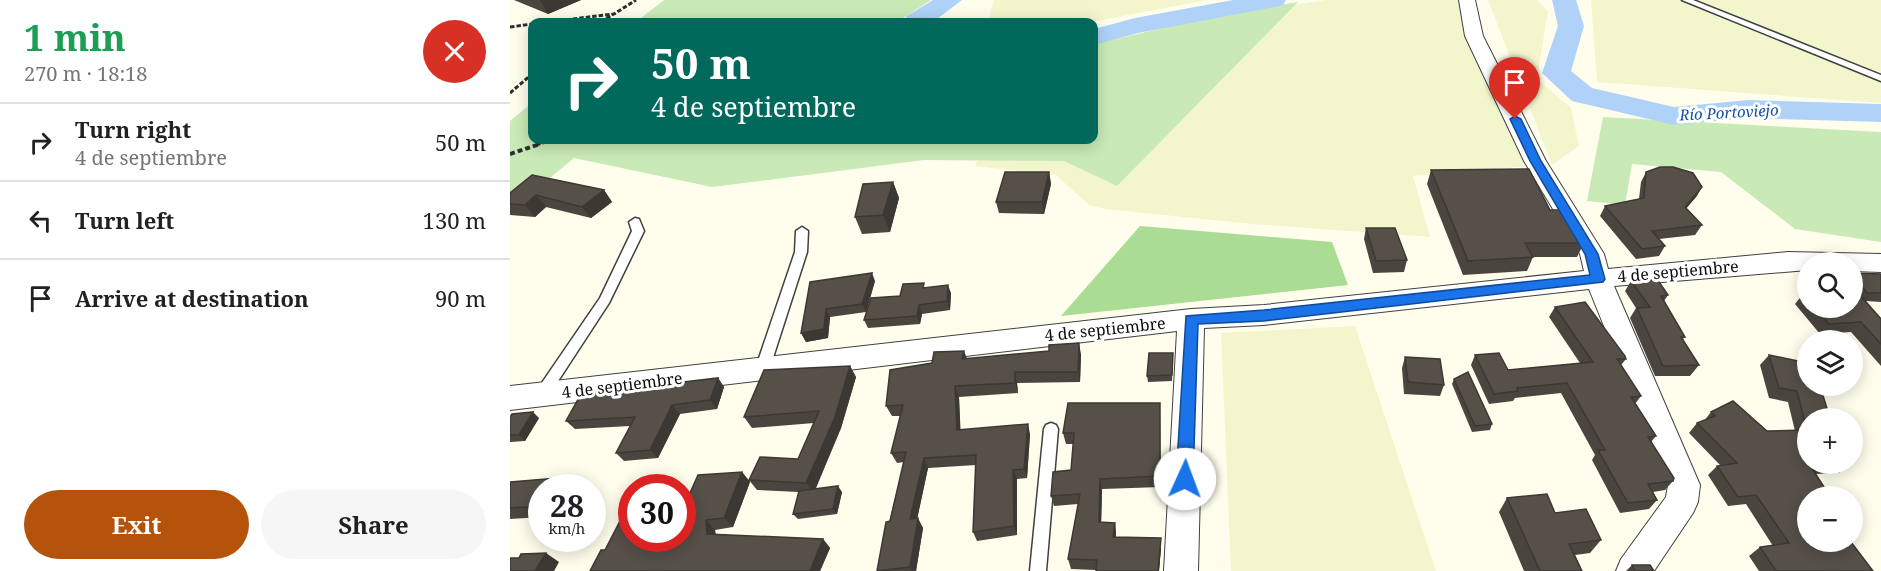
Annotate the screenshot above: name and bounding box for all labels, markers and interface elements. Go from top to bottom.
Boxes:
text: 1 min [24,13,126,62]
button: close [423,20,486,83]
text: 50 m [651,34,751,91]
icon: right [552,42,630,120]
pin [1489,57,1540,119]
text: 270 m · 18:18 [24,60,147,87]
icon: arrive [1498,66,1531,99]
text: 4 de septiembre [651,88,856,125]
water label: Río Portoviejo [1678,99,1779,125]
text: Turn right [75,114,191,144]
icon: right [24,126,57,159]
text: 50 m [435,127,486,157]
text: 4 de septiembre [75,144,227,171]
icon: left [24,204,57,237]
text: Turn left [75,205,174,235]
text: 130 m [423,205,486,235]
map controls [1797,252,1863,552]
button: search [1797,252,1863,318]
street label: 4 de septiembre [1616,255,1740,287]
icon: arrive [24,282,57,315]
text: Arrive at destination [75,283,309,313]
text: 90 m [435,283,486,313]
street label: 4 de septiembre [1043,312,1167,346]
button: layers [1797,330,1863,396]
street label: 4 de septiembre [560,367,684,403]
button: + [1797,408,1863,474]
position arrow [1153,447,1217,511]
speed limit sign: 30 [618,474,696,552]
text: 28 [550,485,584,526]
button: − [1797,486,1863,552]
button: Exit [24,490,249,559]
button: Share [261,490,486,559]
text: km/h [549,518,585,538]

